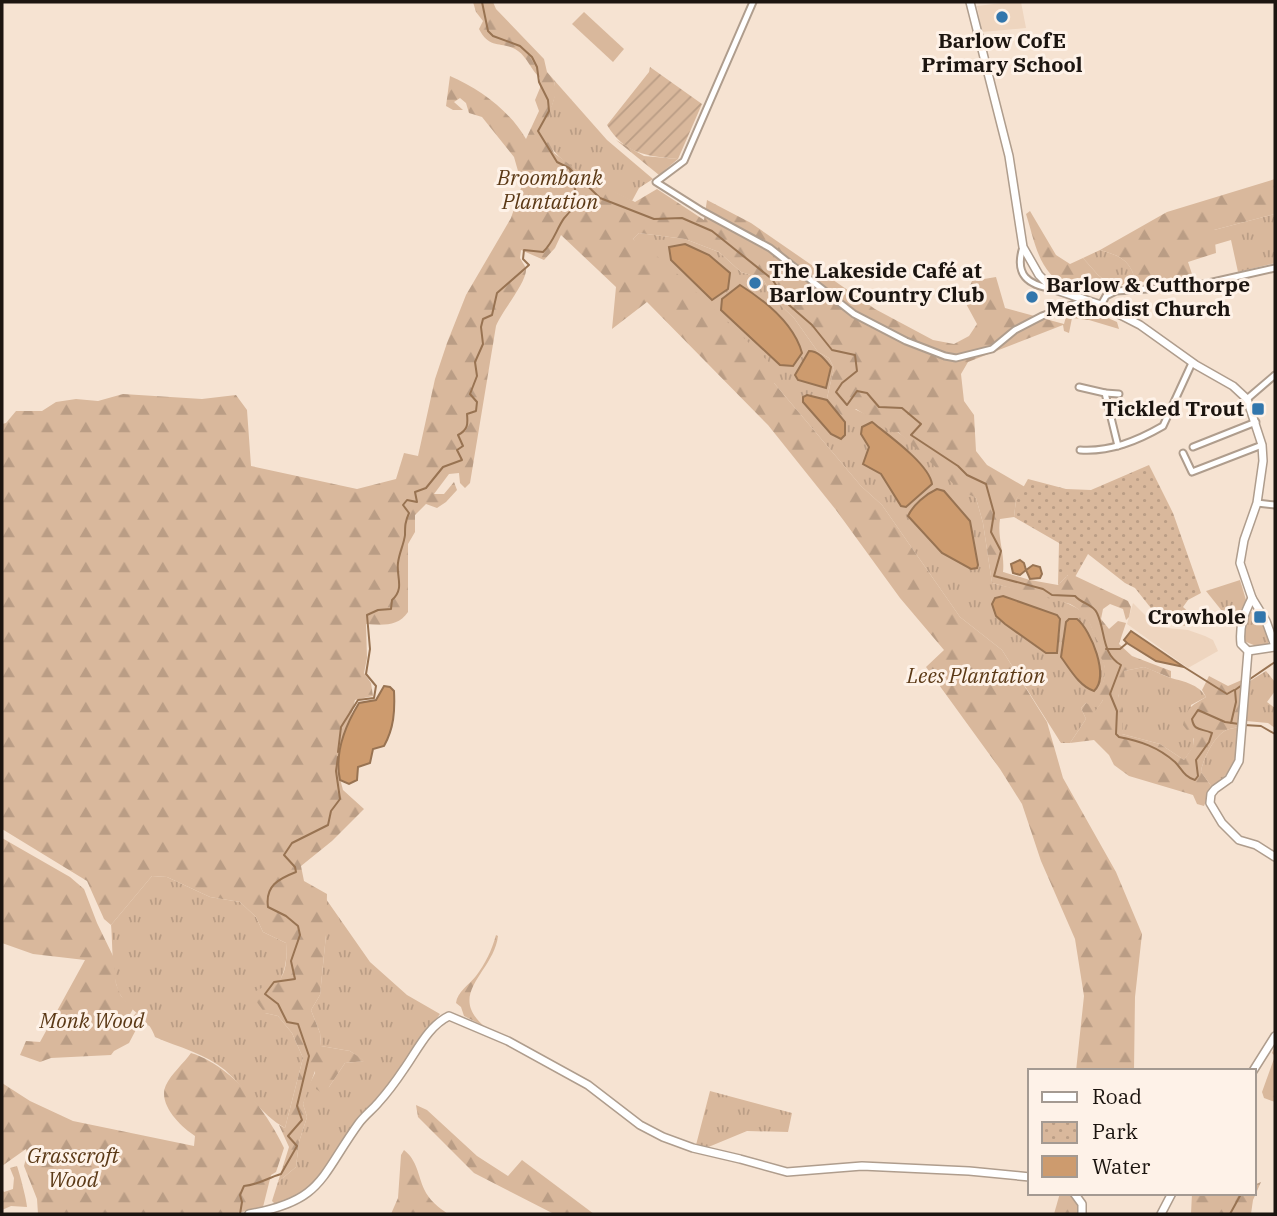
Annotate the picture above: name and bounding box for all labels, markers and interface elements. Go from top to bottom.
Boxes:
marker: Barlow CofE Primary School [994,9,1010,25]
place label: Barlow CofE Primary School [921,26,1083,78]
park label: Broombank Plantation [496,163,604,215]
place label: The Lakeside Café at Barlow Country Club [769,256,985,308]
place label: Barlow & Cutthorpe Methodist Church [1046,270,1250,322]
marker: The Lakeside Café at Barlow Country Club [747,275,763,291]
marker: Barlow & Cutthorpe Methodist Church [1024,289,1040,305]
place label: Tickled Trout [1102,394,1244,422]
marker: Tickled Trout [1250,401,1266,417]
place label: Crowhole [1147,602,1246,630]
marker: Crowhole [1252,609,1268,625]
park label: Lees Plantation [906,661,1045,689]
park label: Monk Wood [39,1006,145,1034]
legend [1028,1069,1256,1195]
text: Road [1092,1082,1142,1110]
text: Park [1092,1117,1139,1145]
park label: Grasscroft Wood [27,1141,119,1193]
text: Water [1092,1152,1151,1180]

